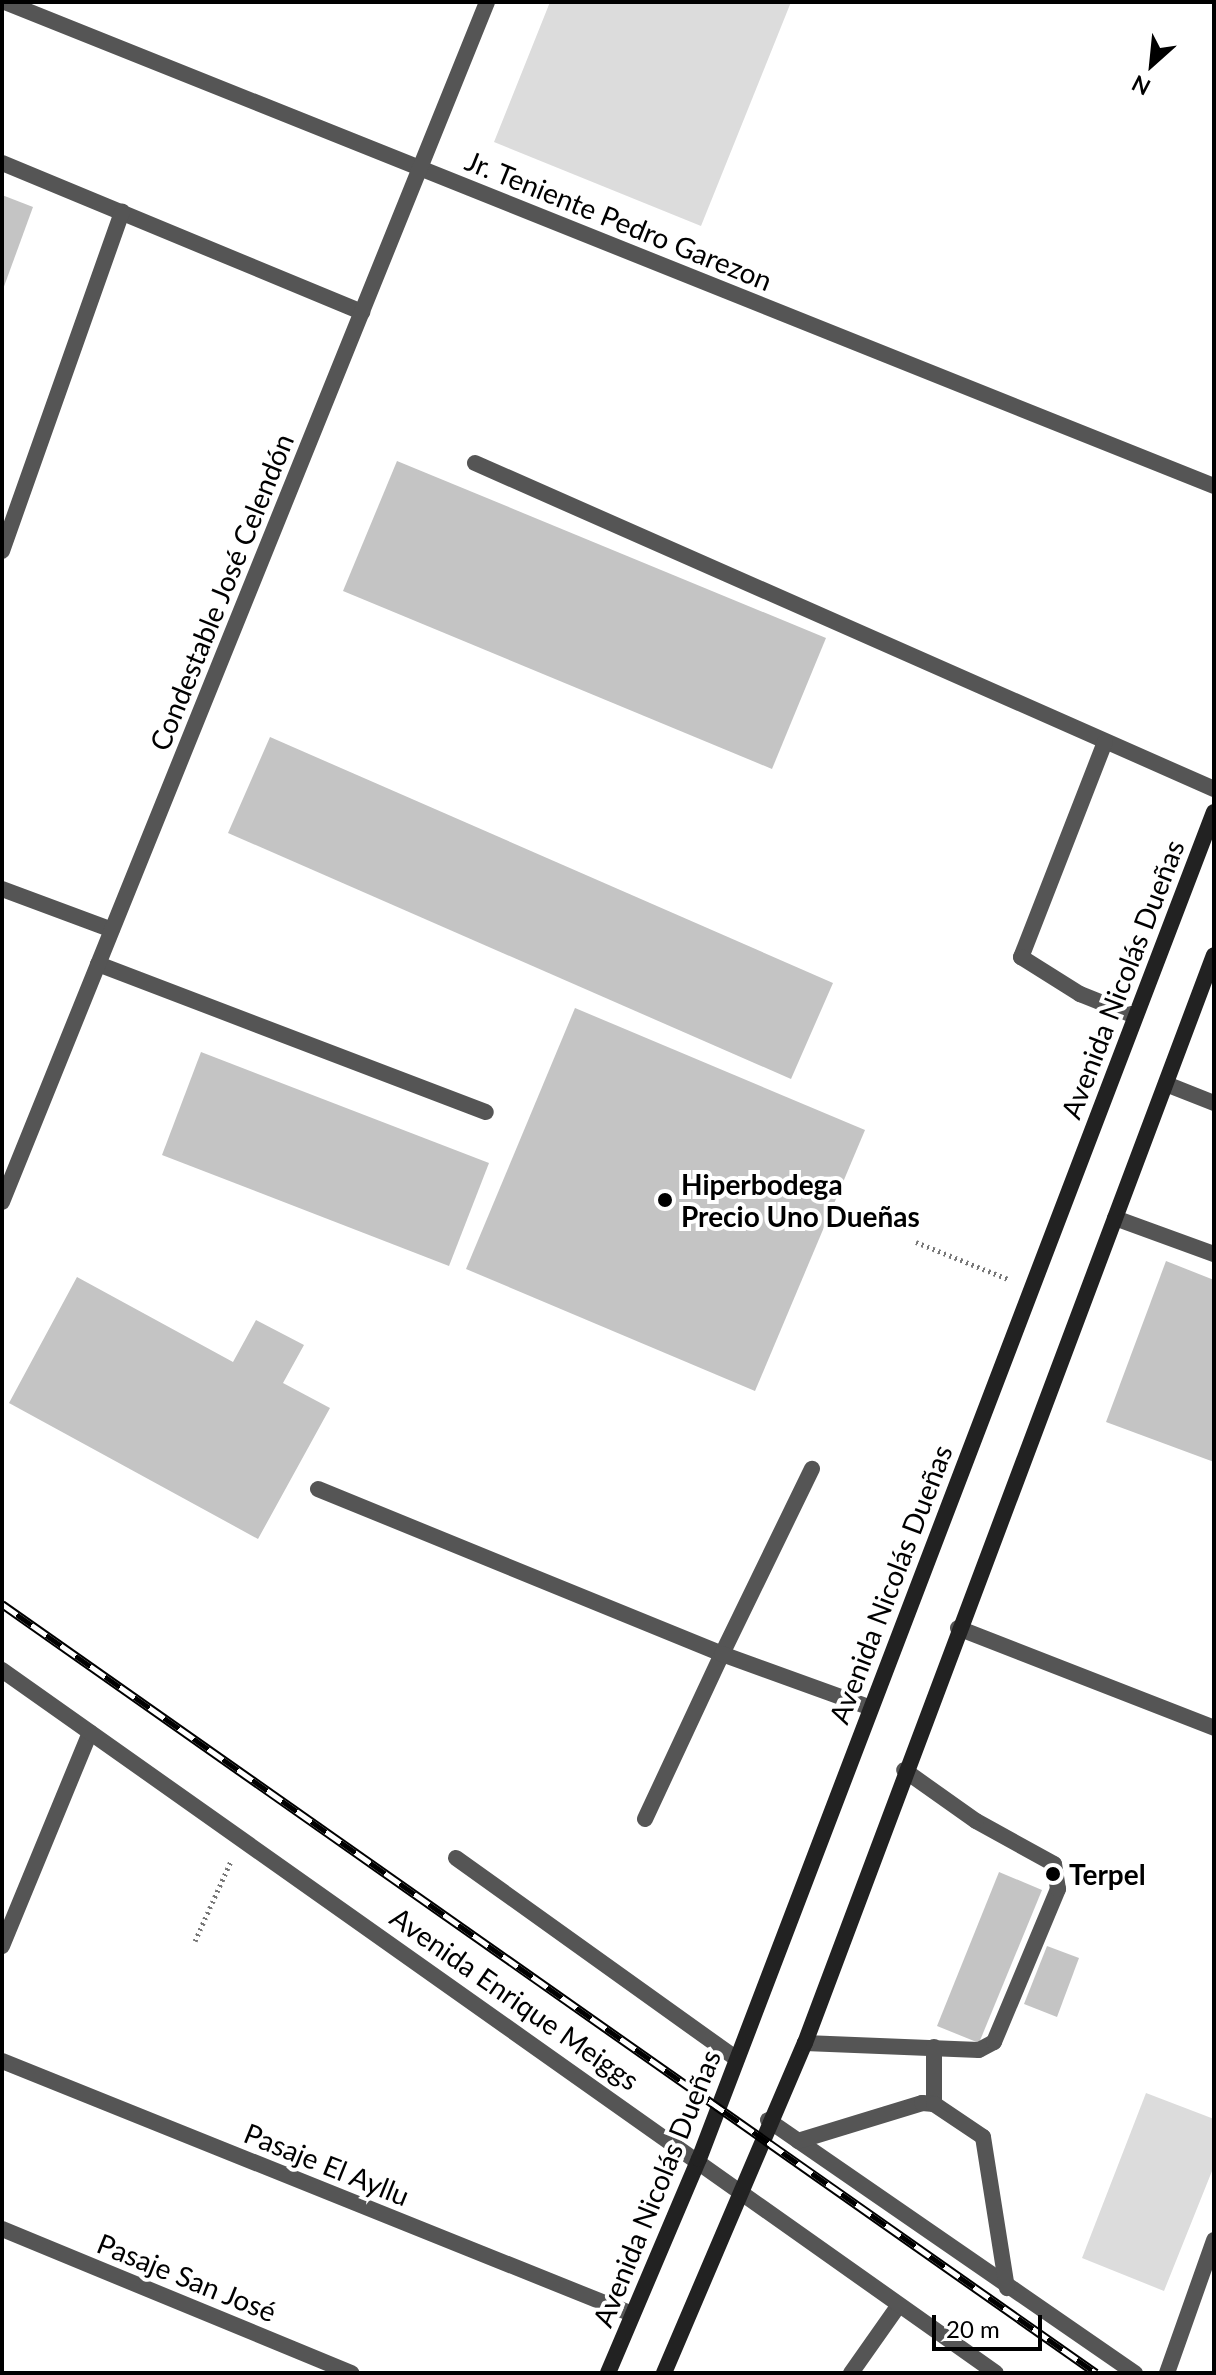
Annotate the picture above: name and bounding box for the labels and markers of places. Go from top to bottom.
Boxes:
place label: Hiperbodega Precio Uno Dueñas [681,1167,920,1233]
marker: Hiperbodega Precio Uno Dueñas [656,1191,674,1209]
place label: Terpel [1069,1857,1146,1891]
marker: Terpel [1044,1865,1062,1883]

